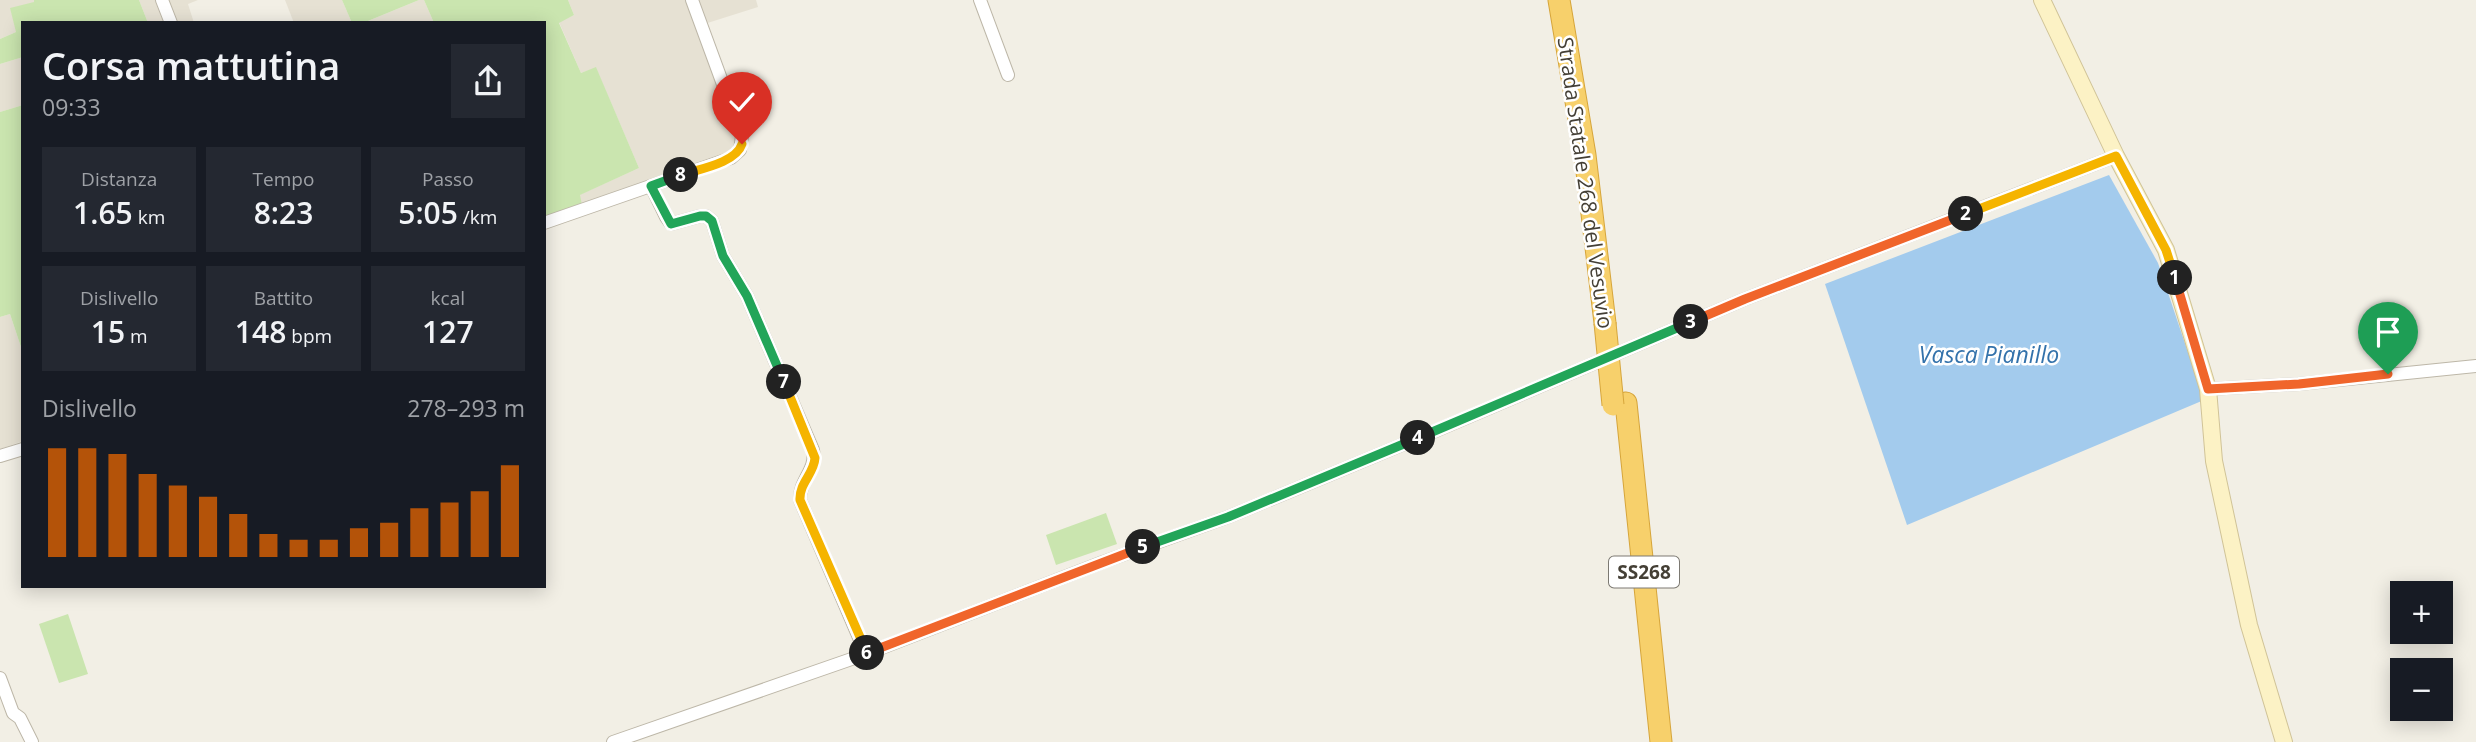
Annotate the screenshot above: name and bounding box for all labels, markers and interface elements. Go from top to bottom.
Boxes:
street label: Strada Statale 268 del Vesuvio [1552,35,1620,330]
text: Corsa mattutina [42,39,340,91]
button: share [451,44,525,118]
pin [712,72,772,144]
icon: check [723,83,761,121]
text: 09:33 [42,91,101,123]
pin: 8 [664,158,698,192]
text: 8 [675,161,686,187]
text: Distanza [81,166,157,192]
text: Tempo [253,166,314,192]
text: Passo [422,166,474,192]
text: 1.65 [73,192,133,233]
text: 8:23 [254,192,313,233]
text: 5:05 [398,192,458,233]
pin: 2 [1948,196,1983,232]
text: 2 [1960,200,1971,226]
text: km [133,204,165,230]
text: /km [458,204,497,230]
pin: 1 [2158,260,2192,296]
text: 1 [2169,264,2180,290]
text: Dislivello [80,285,158,311]
text: Battito [254,285,313,311]
text: kcal [431,285,465,311]
pin [2358,302,2418,374]
pin: 3 [1674,304,1708,340]
text: 3 [1685,308,1696,334]
text: 15 [91,311,125,352]
text: 148 [235,311,286,352]
text: 127 [422,311,474,352]
icon: arrive [2369,313,2407,351]
text: m [125,323,148,349]
text: bpm [286,323,332,349]
water label: Vasca Pianillo [1919,338,2059,370]
pin: 7 [766,364,802,400]
text: 7 [778,368,789,394]
text: Dislivello [42,392,137,424]
text: 278–293 m [407,392,525,424]
pin: 4 [1400,420,1436,456]
text: 4 [1412,424,1423,450]
pin: 5 [1126,530,1160,564]
text: 5 [1137,533,1148,559]
road number: SS268 [1609,556,1679,587]
map controls [2390,581,2453,721]
button: + [2390,581,2453,644]
pin: 6 [850,636,884,670]
text: 6 [861,639,872,665]
button: − [2390,658,2453,721]

